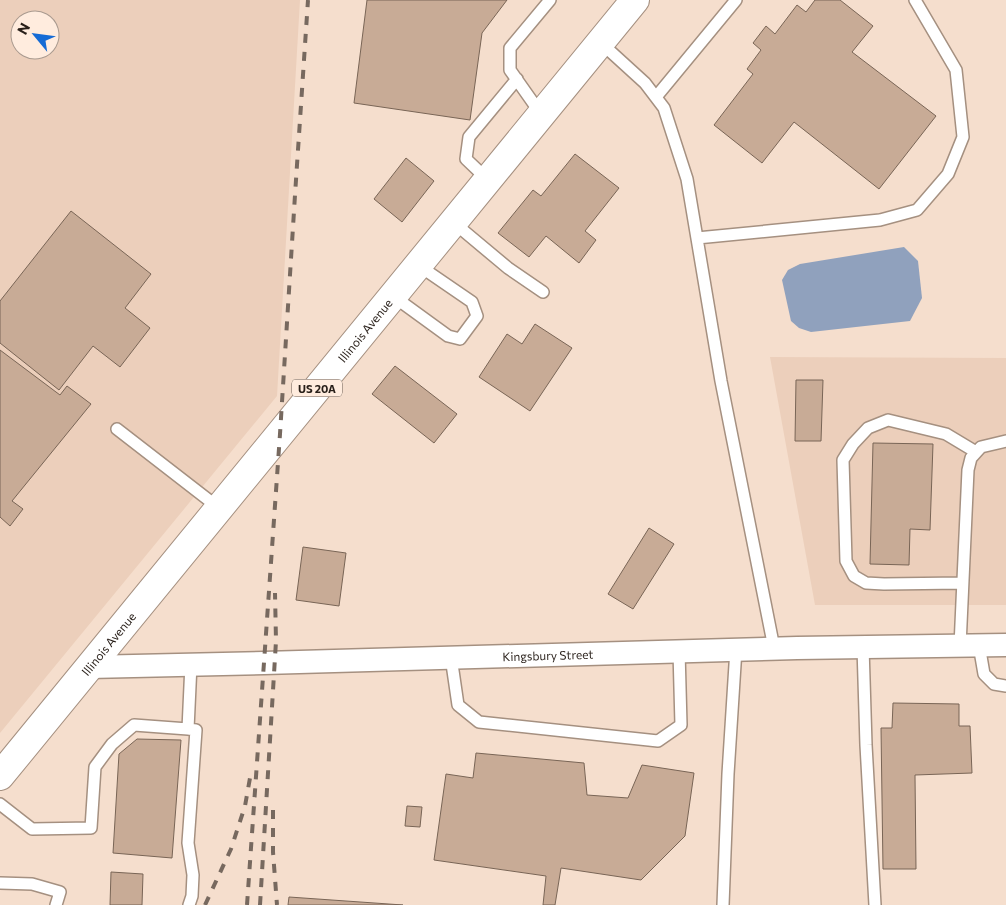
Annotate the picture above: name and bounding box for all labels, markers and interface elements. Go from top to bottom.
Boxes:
north arrow [10,10,60,60]
text: N [13,20,33,37]
street label: Illinois Avenue [335,296,395,365]
road number: US 20A [292,379,342,396]
street label: Illinois Avenue [78,609,138,678]
street label: Kingsbury Street [502,647,594,663]

